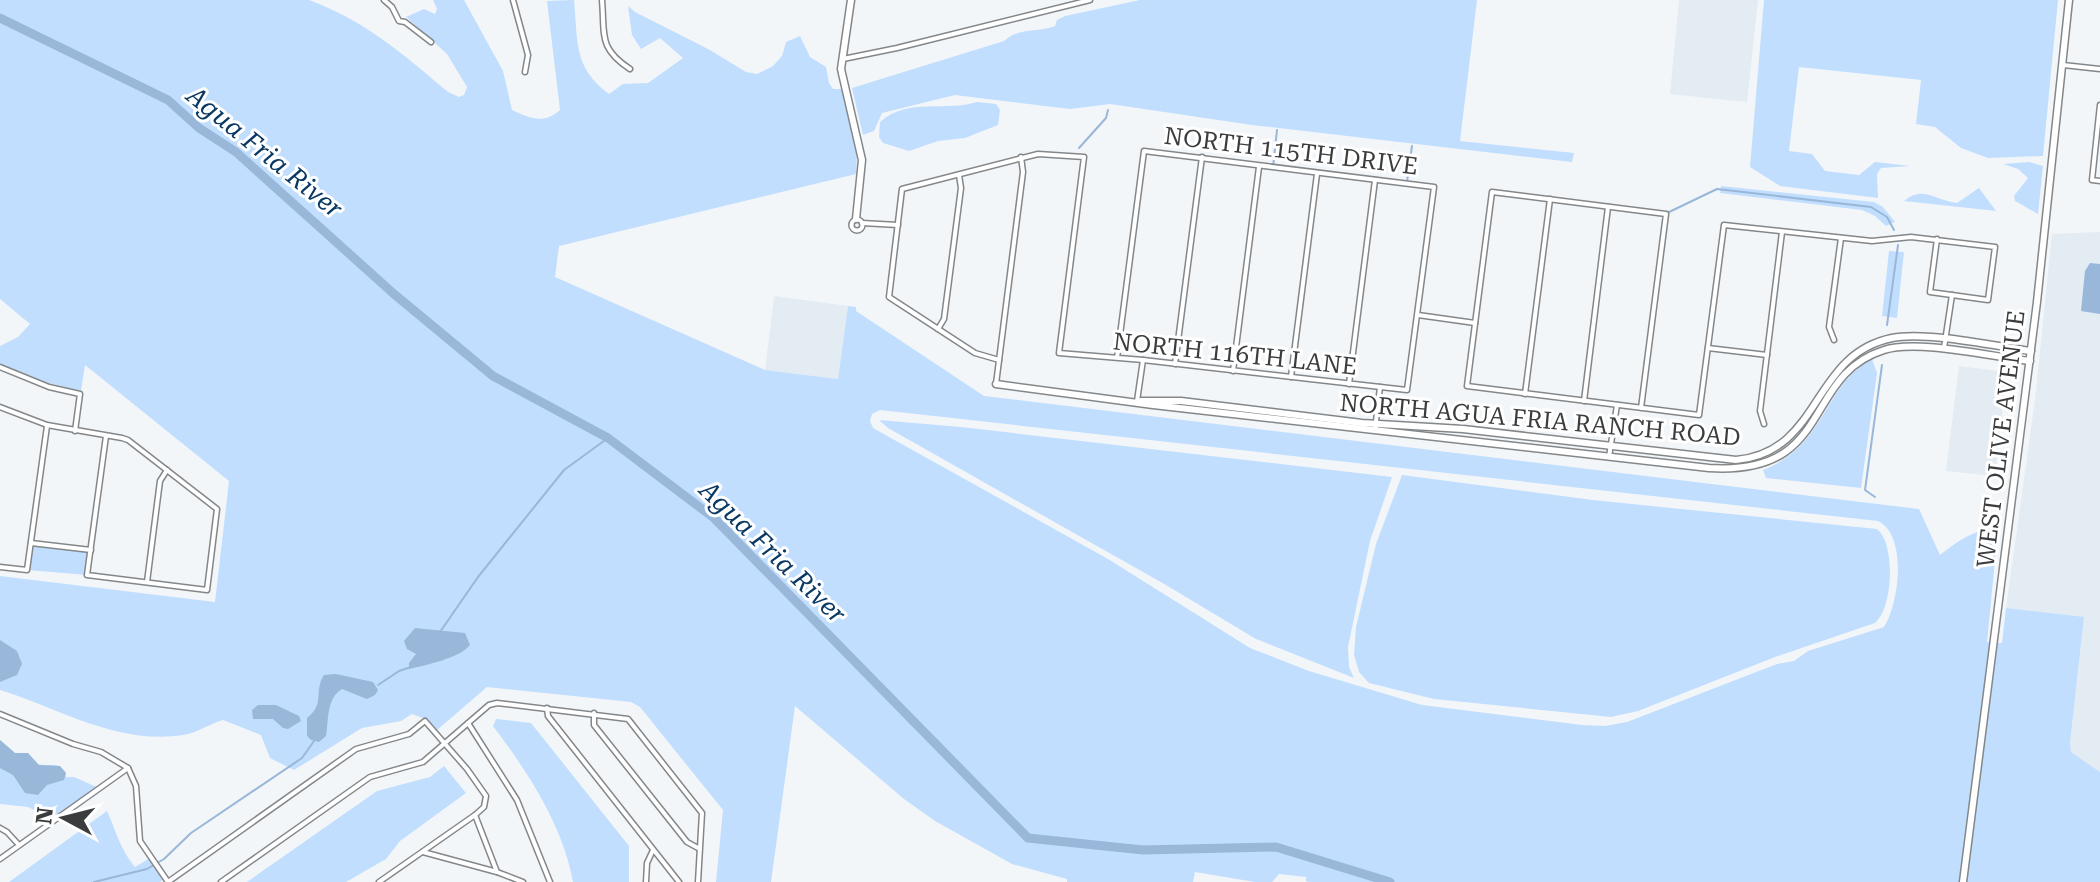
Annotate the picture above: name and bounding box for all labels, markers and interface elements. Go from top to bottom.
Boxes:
water label: Agua Fria River [180,79,349,224]
street label: NORTH 115TH DRIVE [1163,122,1419,180]
street label: WEST OLIVE AVENUE [1971,309,2031,569]
street label: NORTH 116TH LANE [1112,327,1358,381]
street label: NORTH AGUA FRIA RANCH ROAD [1338,389,1742,451]
water label: Agua Fria River [692,473,852,629]
north arrow [24,778,104,858]
text: N [31,806,58,826]

